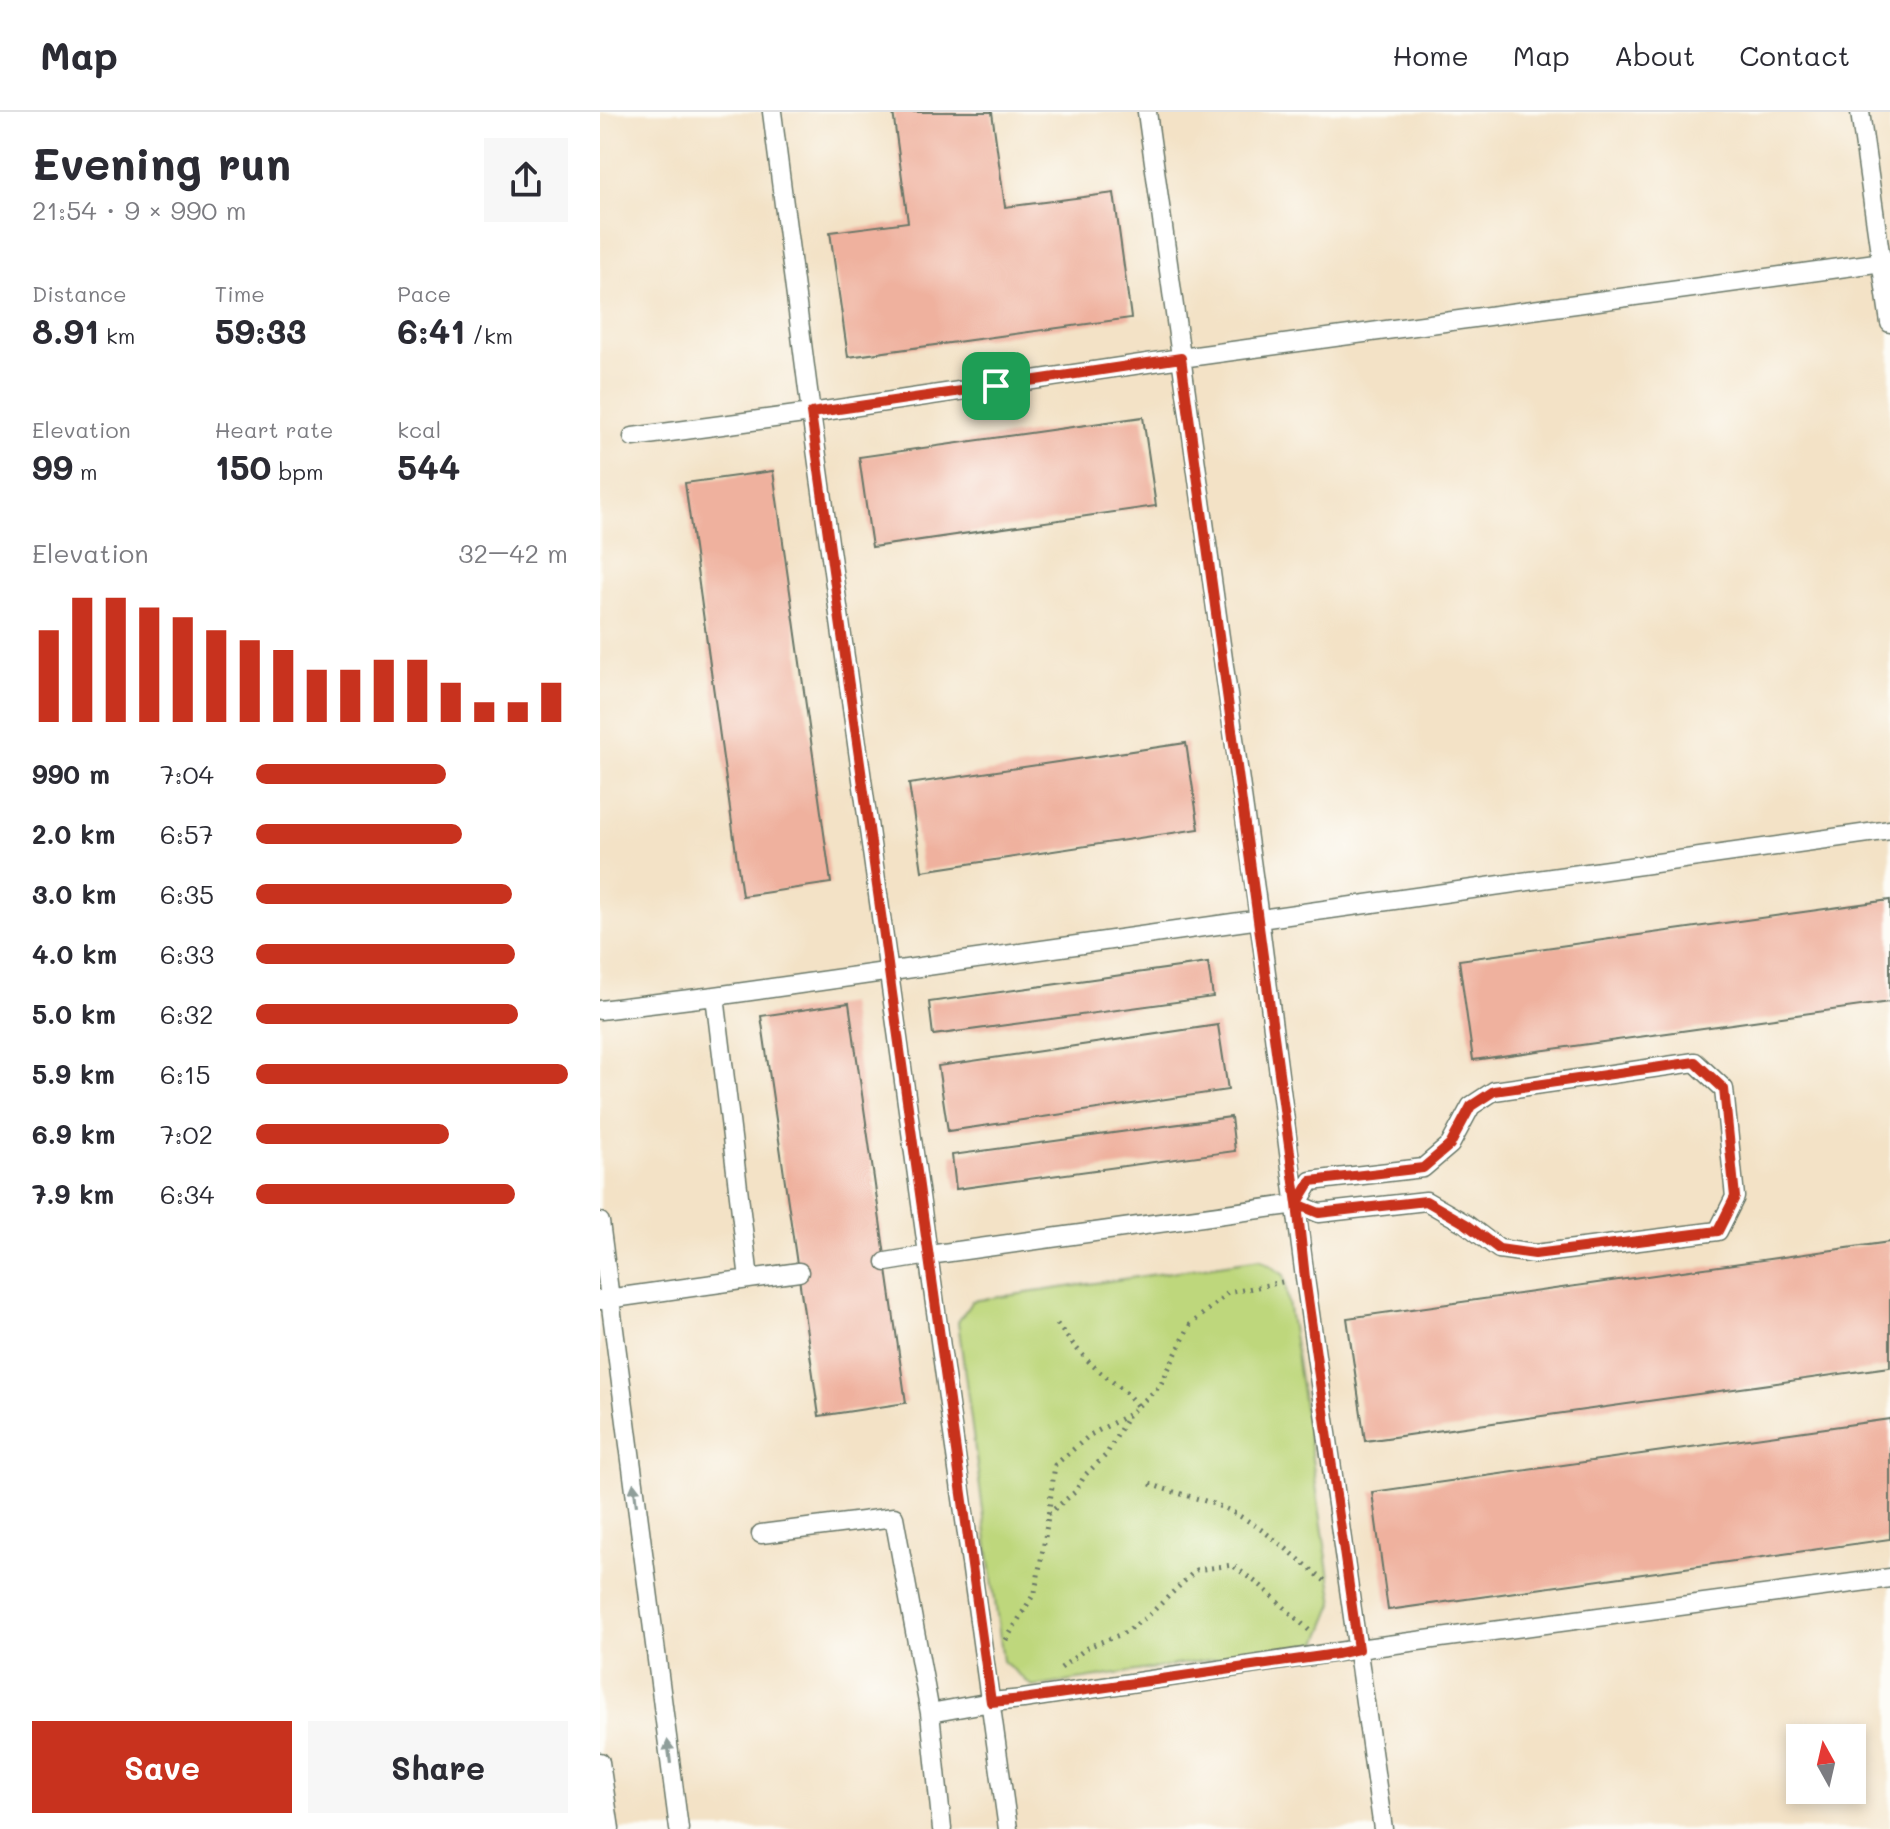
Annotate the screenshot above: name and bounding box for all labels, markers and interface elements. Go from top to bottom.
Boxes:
text: Map [40,30,118,80]
text: Home [1393,37,1469,73]
text: Map [1513,37,1570,73]
text: About [1614,37,1695,73]
text: Contact [1739,37,1850,73]
text: Evening run [32,134,291,191]
button: share [484,138,568,222]
text: 21:54 · 9 × 990 m [32,193,246,227]
text: Distance [32,279,127,308]
text: Time [215,279,265,308]
text: Pace [397,279,451,308]
text: 8.91 [32,308,99,353]
text: 59:33 [215,308,307,353]
text: 6:41 [397,308,465,353]
text: km [99,321,135,350]
text: /km [465,321,513,350]
pin [962,352,1030,420]
icon: arrive [974,364,1018,408]
text: Elevation [32,415,131,444]
text: Heart rate [215,415,333,444]
text: kcal [397,415,441,444]
text: 99 [32,444,73,489]
text: 150 [215,444,271,489]
text: 544 [397,444,460,489]
text: m [73,457,97,486]
text: bpm [271,457,324,486]
text: Elevation [32,536,149,570]
text: 32–42 m [458,536,568,570]
text: 990 m [32,757,110,791]
text: 7:04 [160,757,214,791]
text: 2.0 km [32,817,115,851]
text: 6:57 [160,817,213,851]
text: 3.0 km [32,877,116,911]
text: 6:35 [160,877,214,911]
text: 4.0 km [32,937,117,971]
text: 6:33 [160,937,214,971]
text: 5.0 km [32,997,116,1031]
text: 6:32 [160,997,213,1031]
text: 5.9 km [32,1057,115,1091]
text: 6:15 [160,1057,211,1091]
text: 6.9 km [32,1117,115,1151]
text: 7:02 [160,1117,213,1151]
text: 7.9 km [32,1177,114,1211]
text: 6:34 [160,1177,214,1211]
one-way arrow [628,1481,641,1506]
button: Save [32,1721,292,1813]
button: Share [308,1721,568,1813]
north arrow [1786,1724,1866,1804]
map controls [1786,1724,1866,1804]
one-way arrow [662,1739,675,1764]

